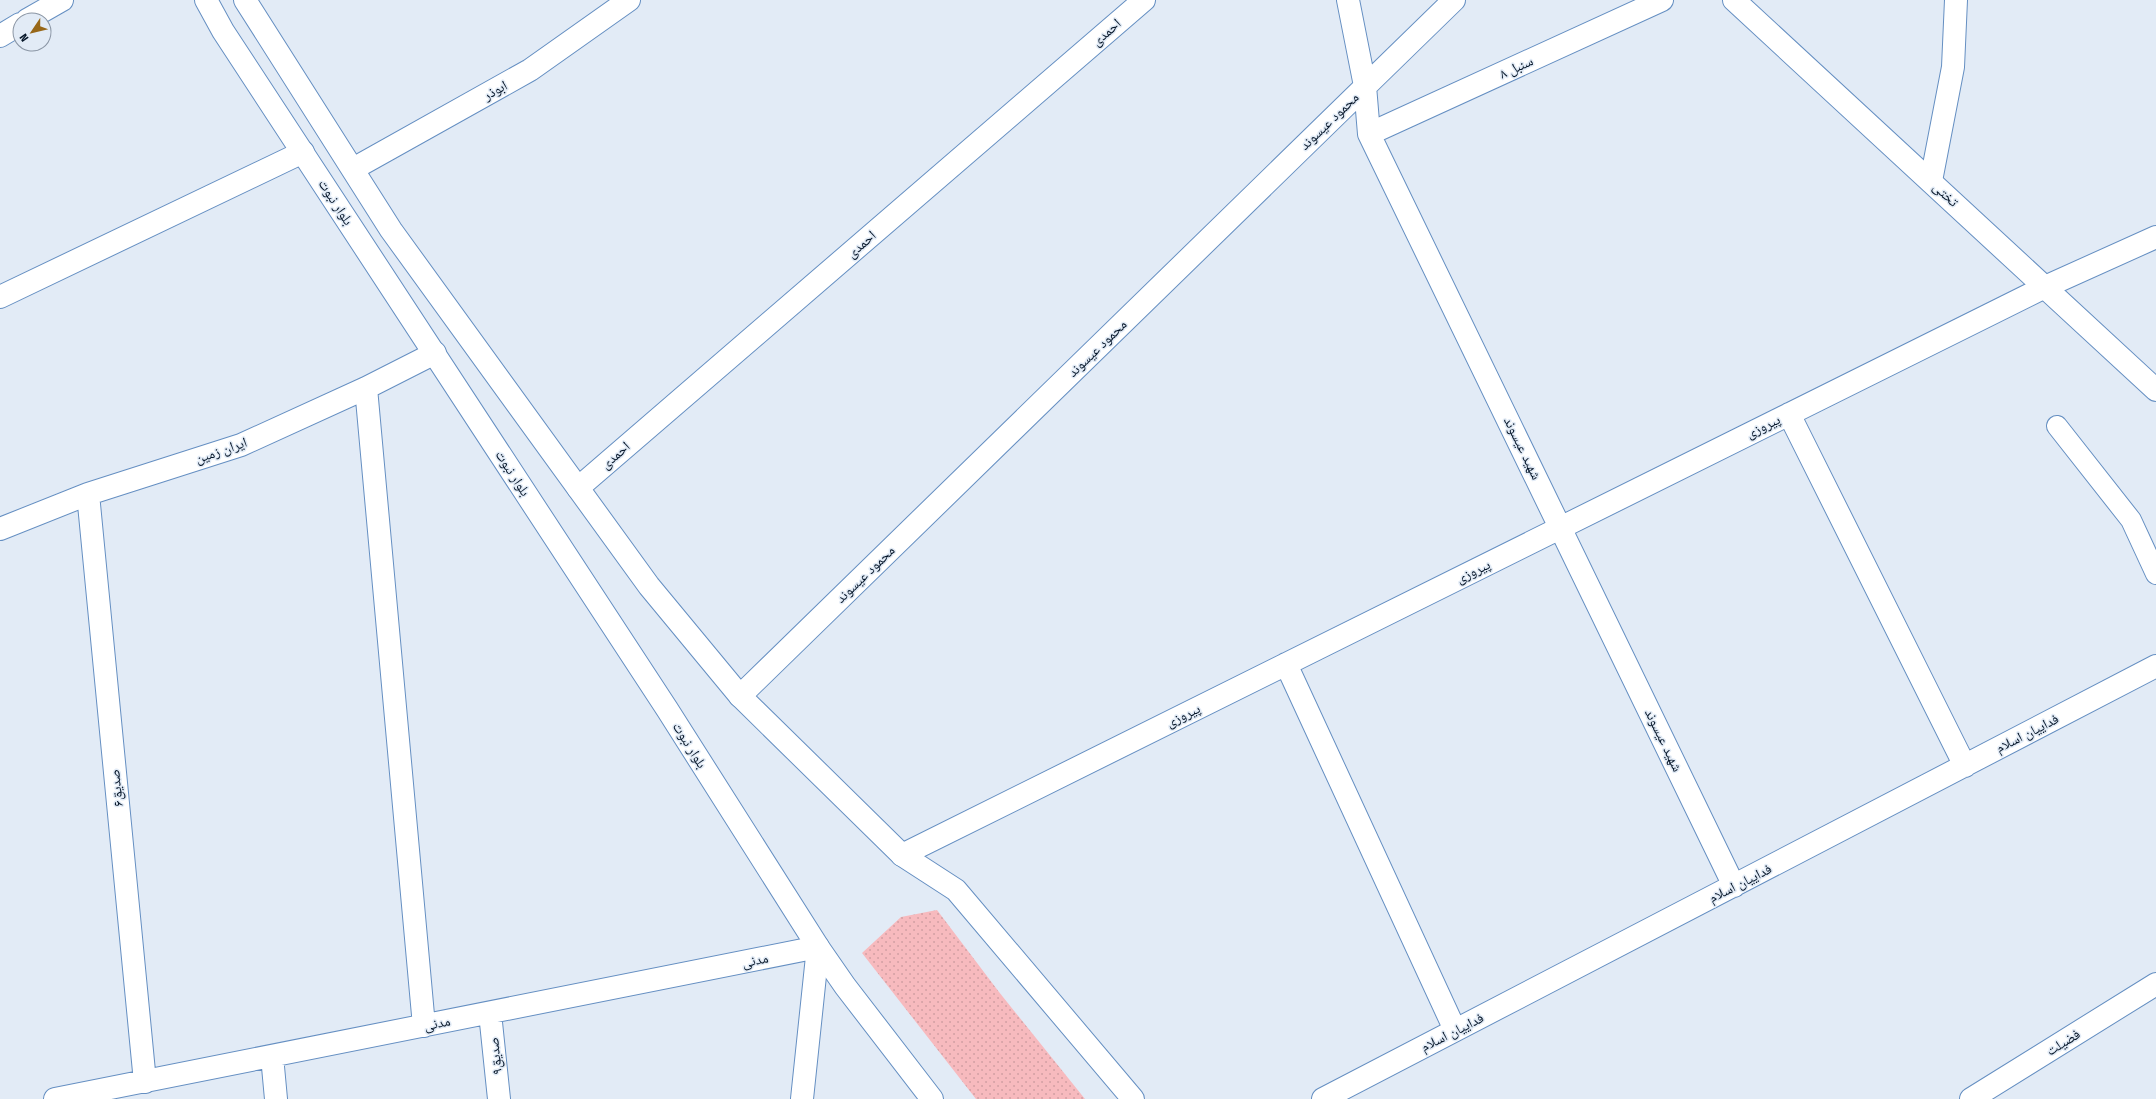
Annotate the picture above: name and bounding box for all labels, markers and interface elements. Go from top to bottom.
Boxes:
north arrow [12,12,52,52]
street label: احمدی [1088,15,1124,50]
text: N [17,31,31,44]
street label: سنبل ۸ [1497,52,1536,83]
street label: ابوذر [479,77,510,104]
street label: محمود عیسوند [1296,89,1362,154]
street label: بلوار نبوت [315,176,357,228]
street label: تختی [1929,178,1962,211]
street label: احمدی [843,227,879,262]
street label: محمود عیسوند [1064,316,1130,381]
street label: پیروزی [1743,411,1783,442]
street label: شهید عیسوند [1500,414,1545,482]
street label: ایران زمین [193,434,249,467]
street label: احمدی [597,438,633,473]
street label: بلوار نبوت [492,447,534,499]
street label: محمود عیسوند [832,542,898,607]
street label: پیروزی [1453,556,1493,587]
street label: پیروزی [1163,700,1203,731]
street label: شهید عیسوند [1641,706,1686,774]
street label: فداییان اسلام [1993,710,2062,757]
street label: بلوار نبوت [669,719,710,772]
street label: صدیق۶ [106,768,128,808]
street label: فداییان اسلام [1706,860,1775,907]
street label: مدنی [740,950,770,971]
street label: فداییان اسلام [1418,1009,1487,1056]
street label: مدنی [422,1013,452,1034]
street label: فضیلت [2043,1025,2083,1059]
street label: صدیق۹ [485,1036,507,1076]

